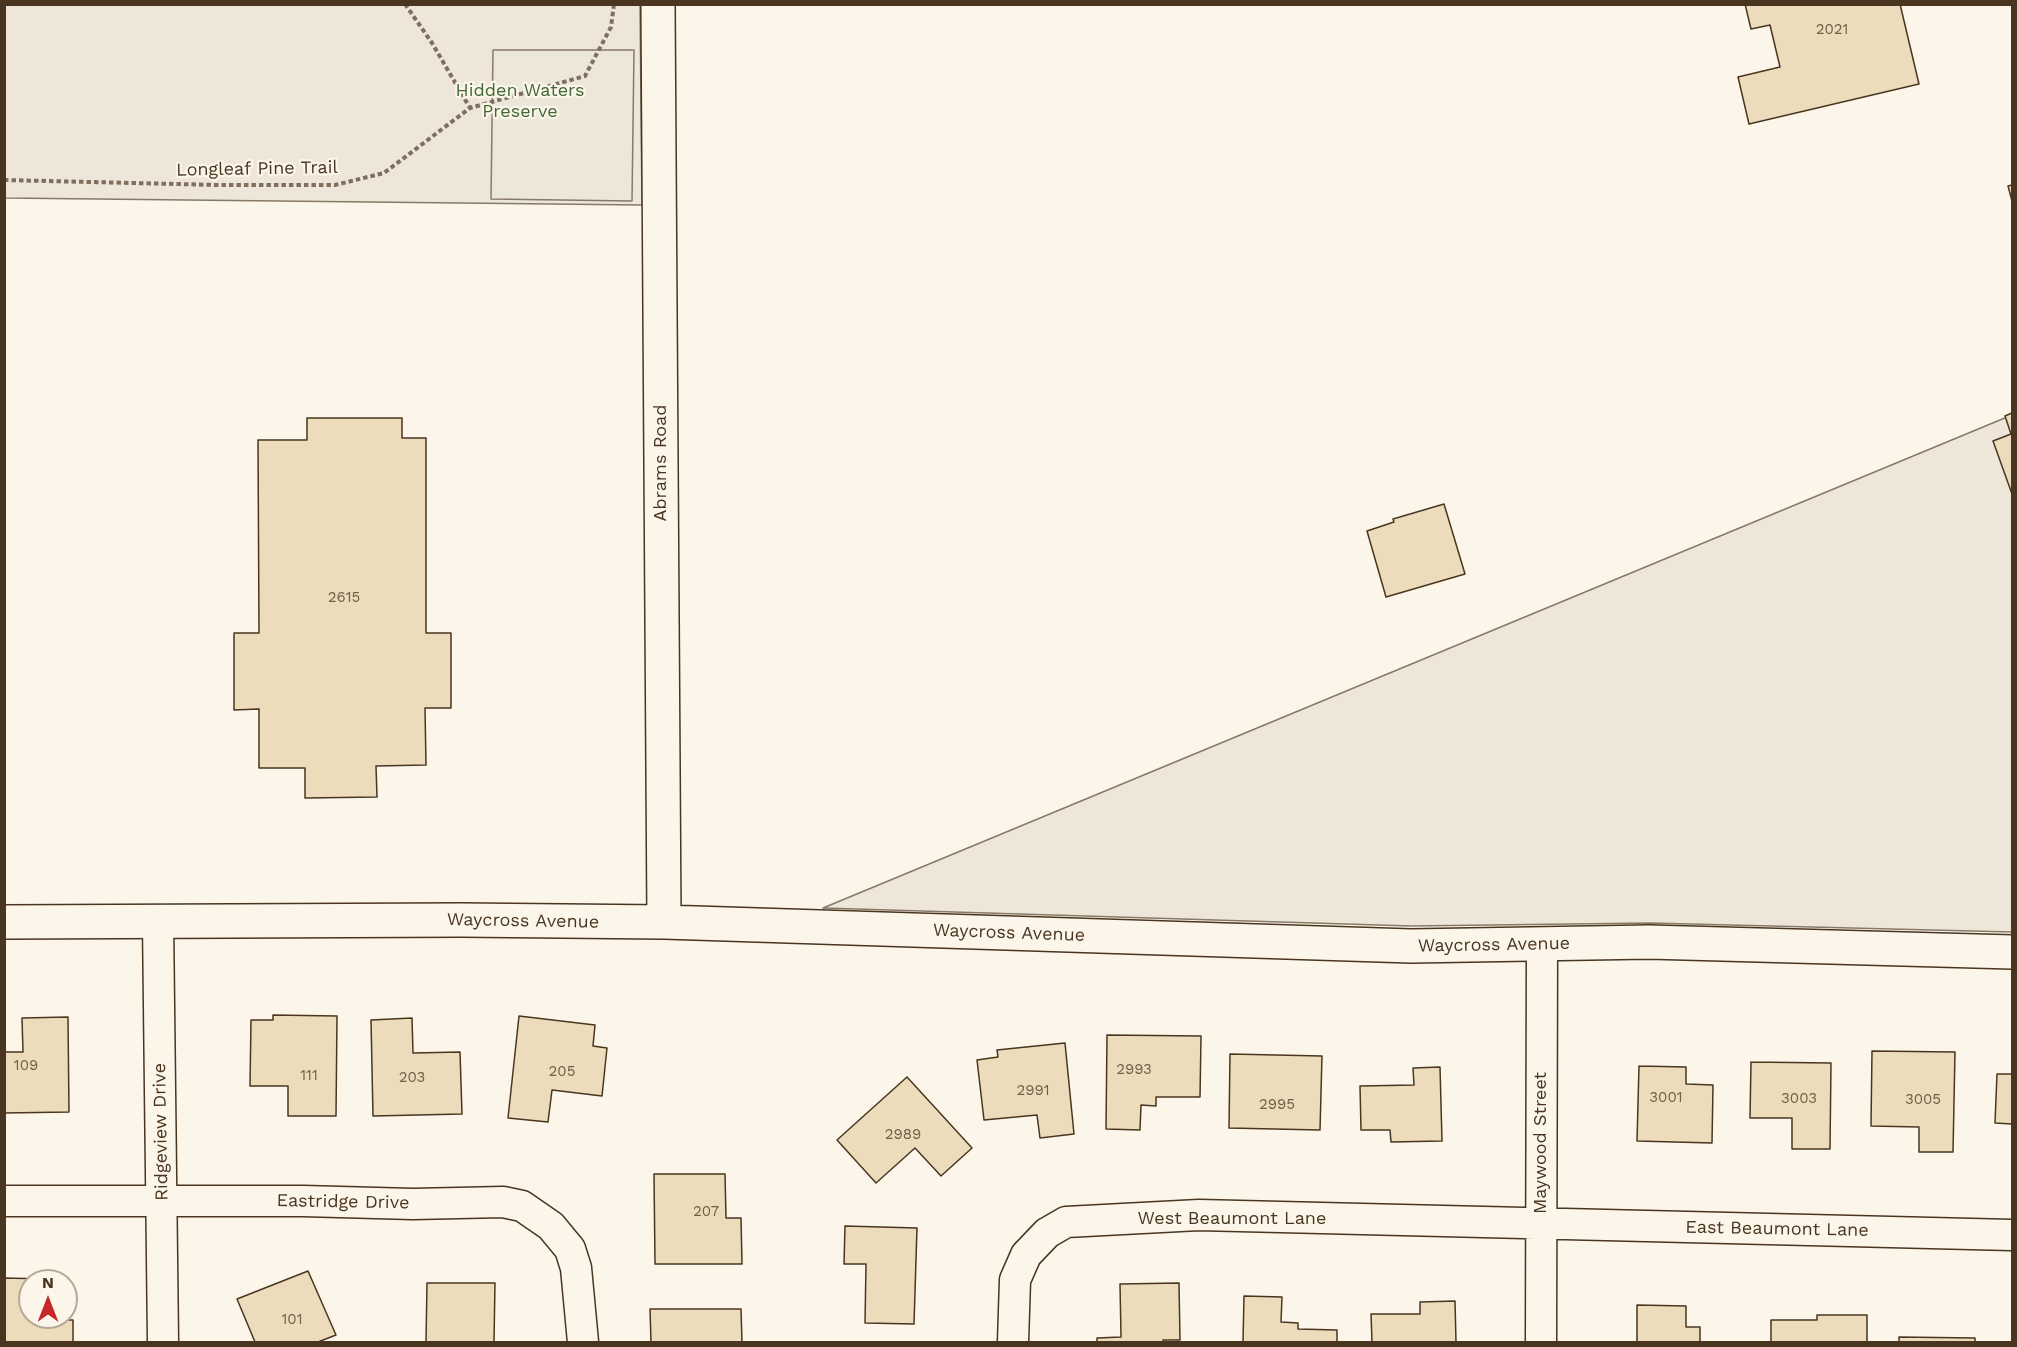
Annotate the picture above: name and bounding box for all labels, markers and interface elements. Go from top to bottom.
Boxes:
house number: 2021 [1816,21,1848,39]
park label: Hidden Waters Preserve [455,80,585,122]
street label: Longleaf Pine Trail [176,157,338,181]
street label: Abrams Road [650,404,672,522]
house number: 2615 [328,589,360,607]
street label: Waycross Avenue [447,909,599,933]
street label: Waycross Avenue [933,920,1085,946]
street label: Waycross Avenue [1418,933,1570,957]
house number: 109 [14,1057,38,1075]
house number: 2993 [1116,1061,1152,1079]
street label: Ridgeview Drive [149,1063,173,1201]
house number: 205 [549,1063,575,1081]
house number: 111 [300,1067,318,1085]
house number: 203 [399,1069,425,1087]
street label: Maywood Street [1530,1072,1552,1214]
house number: 2991 [1016,1082,1050,1100]
house number: 3001 [1649,1089,1683,1107]
house number: 3003 [1781,1090,1817,1108]
house number: 3005 [1905,1091,1941,1109]
house number: 2995 [1259,1096,1295,1114]
house number: 2989 [885,1126,921,1144]
street label: Eastridge Drive [276,1190,410,1214]
house number: 207 [693,1203,719,1221]
street label: West Beaumont Lane [1138,1208,1326,1230]
street label: East Beaumont Lane [1685,1217,1869,1241]
north arrow [18,1269,78,1329]
text: N [42,1273,54,1292]
house number: 101 [281,1311,303,1329]

